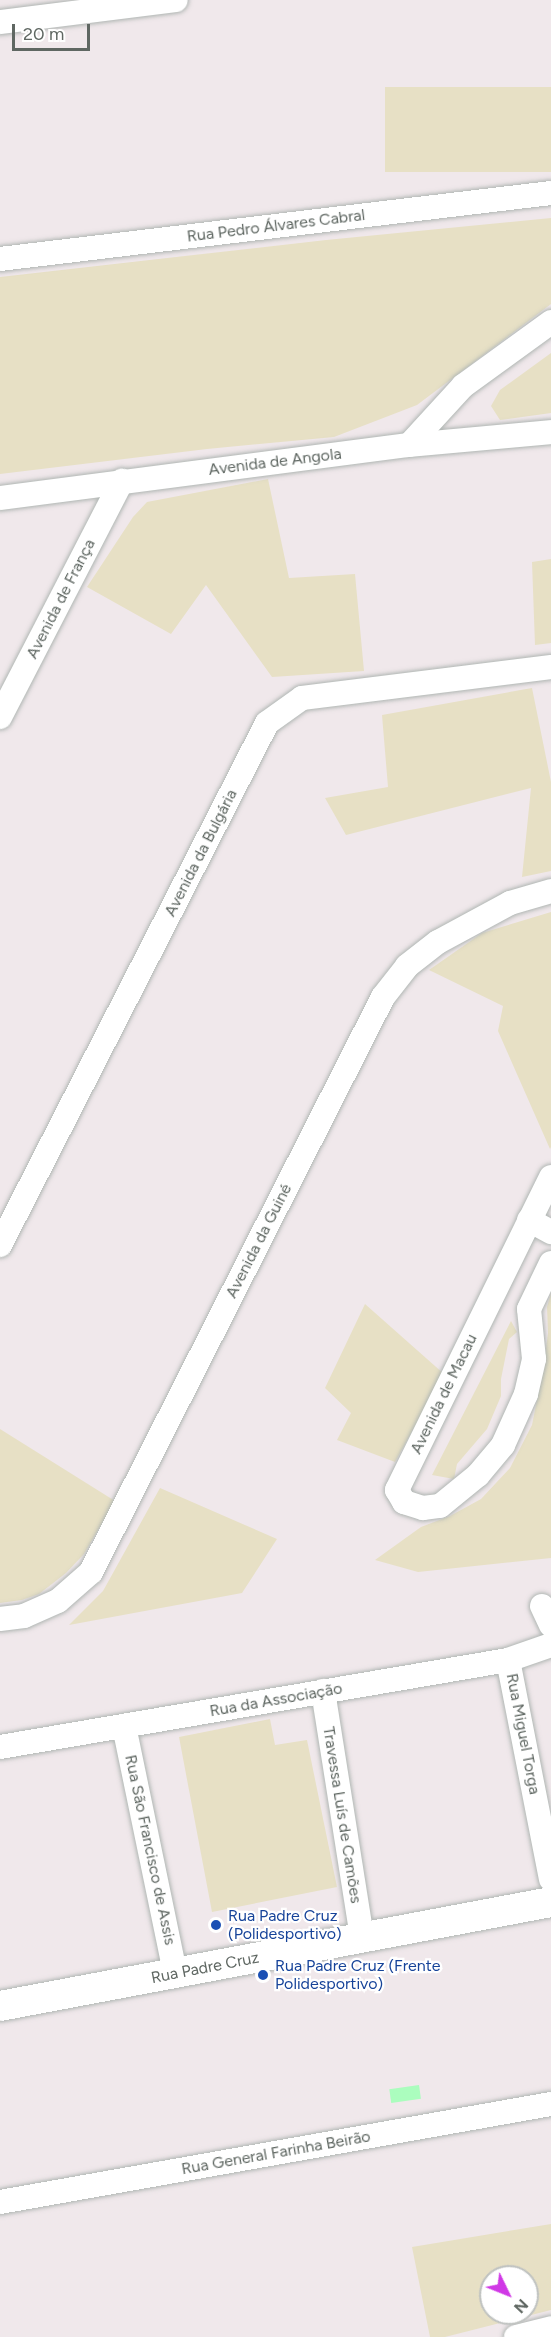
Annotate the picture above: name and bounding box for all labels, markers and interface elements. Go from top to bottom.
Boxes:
scale bar [15,12,93,50]
text: 20 m [23,23,64,45]
street label: Rua Pedro Álvares Cabral [186,206,366,246]
street label: Avenida de Angola [207,444,343,480]
street label: Avenida de França [23,536,99,662]
street label: Avenida da Bulgária [161,786,241,920]
street label: Avenida da Guiné [222,1181,296,1301]
street label: Avenida de Macau [407,1331,481,1457]
street label: Rua Miguel Torga [502,1672,544,1796]
street label: Rua da Associação [208,1679,344,1721]
street label: Travessa Luís de Camões [319,1725,365,1905]
street label: Rua São Francisco de Assis [120,1753,180,1947]
place label: Rua Padre Cruz (Polidesportivo) [228,1906,342,1944]
marker: Rua Padre Cruz (Polidesportivo) [209,1918,223,1932]
street label: Rua Padre Cruz [149,1948,261,1988]
place label: Rua Padre Cruz (Frente Polidesportivo) [275,1956,440,1994]
marker: Rua Padre Cruz (Frente Polidesportivo) [256,1968,270,1982]
street label: Rua General Farinha Beirão [180,2127,372,2179]
north arrow [479,2265,539,2325]
text: N [510,2295,532,2317]

